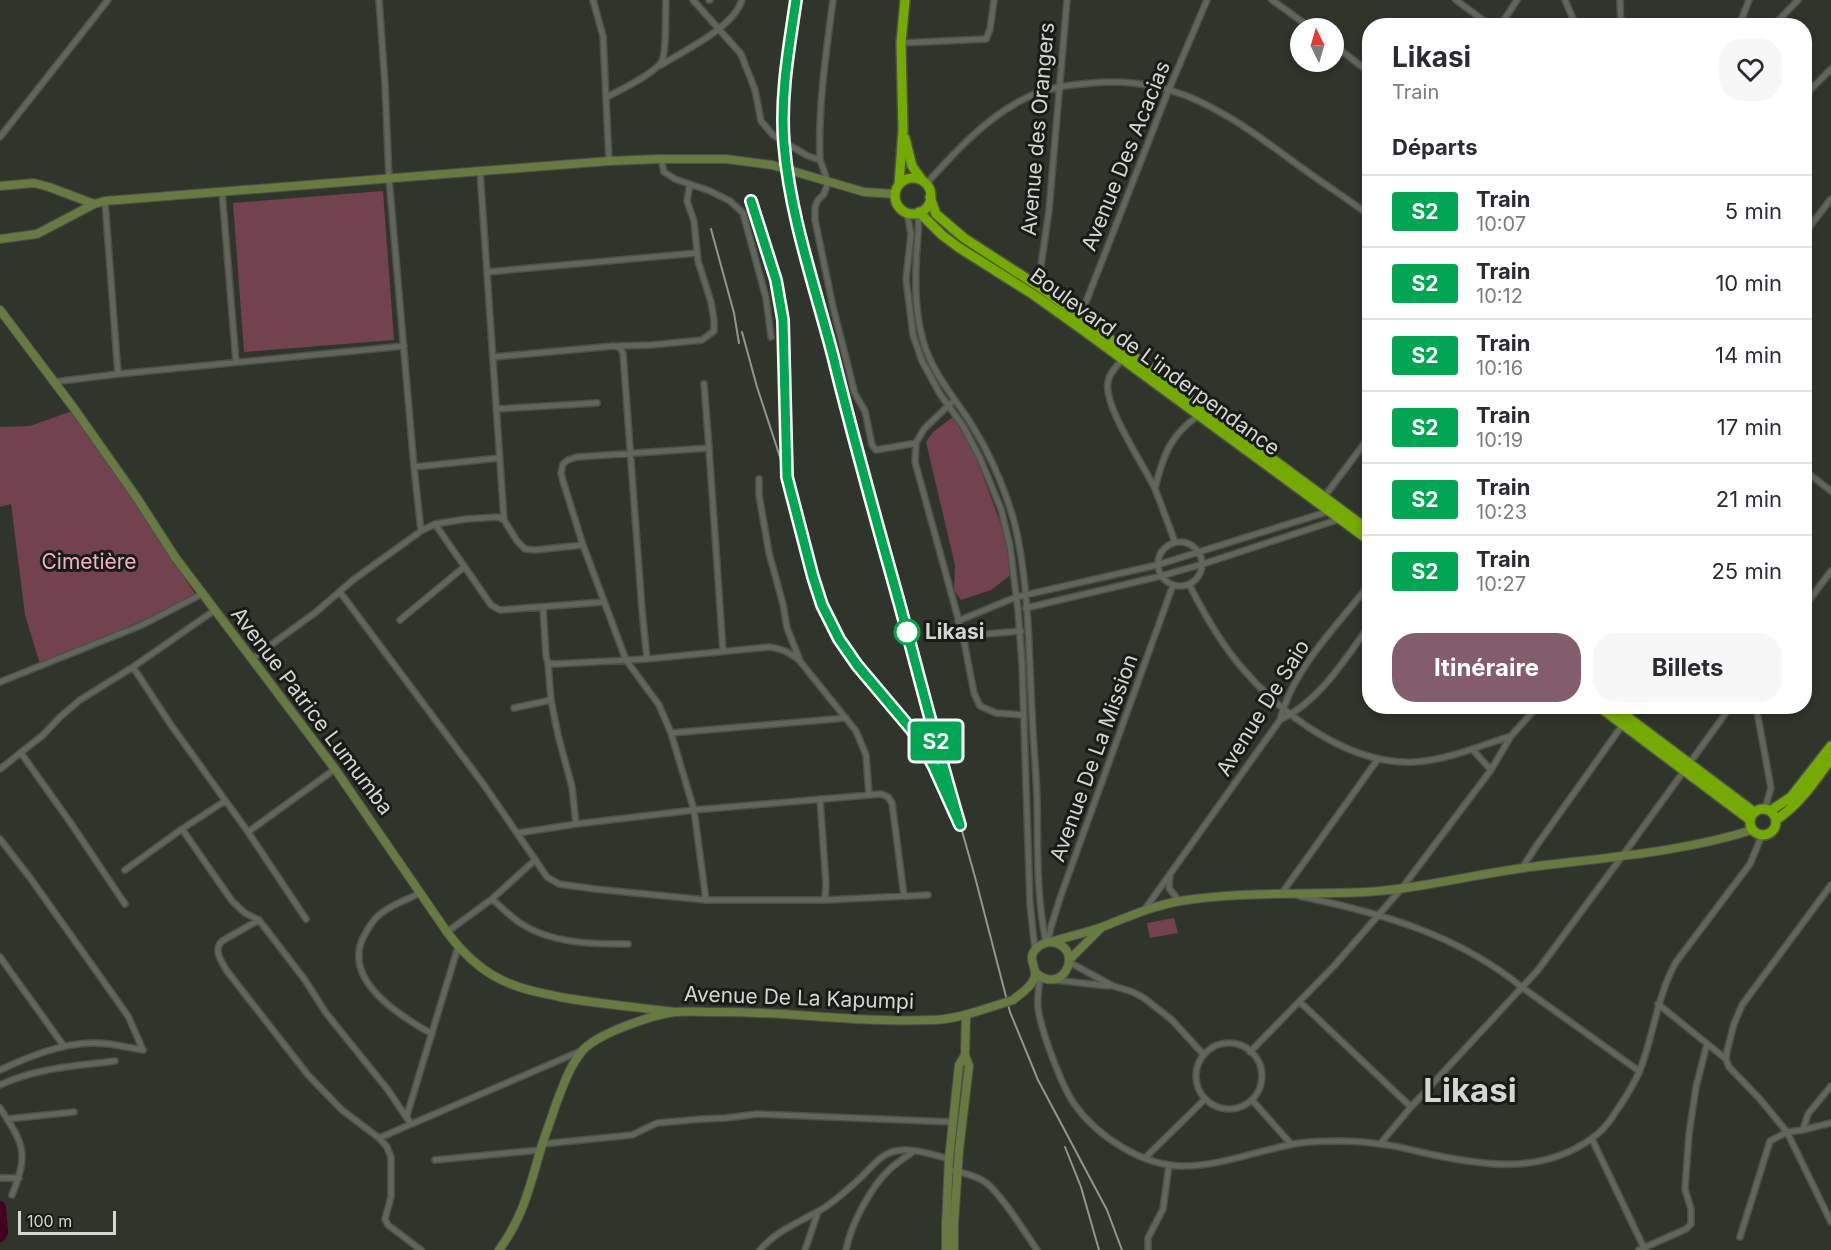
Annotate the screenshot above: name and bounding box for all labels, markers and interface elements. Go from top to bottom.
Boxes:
north arrow [1290,18,1344,72]
map controls [1290,18,1344,72]
street label: Avenue des Orangers [1016,21,1059,237]
button: heart [1719,38,1782,101]
text: Likasi [1392,40,1471,74]
street label: Avenue Des Acacias [1076,57,1175,254]
text: Train [1392,80,1439,104]
text: Départs [1392,134,1477,160]
text: Train [1476,186,1531,212]
text: 5 min [1725,198,1782,224]
text: S2 [1412,199,1438,224]
text: 10:07 [1476,212,1526,236]
text: Train [1476,258,1531,284]
street label: Boulevard de L'inderpendance [1026,263,1285,461]
text: 10 min [1715,270,1782,296]
text: S2 [1412,271,1438,296]
text: 10:12 [1476,284,1523,308]
text: Train [1476,330,1531,356]
text: 14 min [1715,342,1782,368]
text: S2 [1412,343,1438,368]
text: 10:16 [1476,356,1523,380]
text: Train [1476,402,1531,428]
text: 17 min [1717,414,1782,440]
text: S2 [1412,415,1438,440]
text: 10:19 [1476,428,1523,452]
text: Train [1476,474,1531,500]
text: 21 min [1716,486,1782,512]
text: S2 [1412,487,1438,512]
text: 10:23 [1476,500,1527,524]
text: Train [1476,546,1531,572]
park label: Cimetière [41,549,137,574]
text: 25 min [1711,558,1782,584]
text: S2 [1412,559,1438,584]
text: 10:27 [1476,572,1526,596]
street label: Avenue Patrice Lumumba [226,602,399,819]
marker: Likasi [894,619,920,645]
place label: Likasi [925,619,984,644]
button: Itinéraire [1392,633,1581,702]
button: Billets [1593,633,1782,702]
street label: Avenue De Saio [1211,635,1314,780]
street label: Avenue De La Mission [1044,651,1143,865]
line badge: S2 [909,722,963,760]
text: S2 [923,729,949,754]
street label: Avenue De La Kapumpi [684,981,914,1014]
district label: Likasi [1423,1070,1517,1110]
scale bar [18,1208,116,1236]
text: 100 m [27,1211,72,1231]

